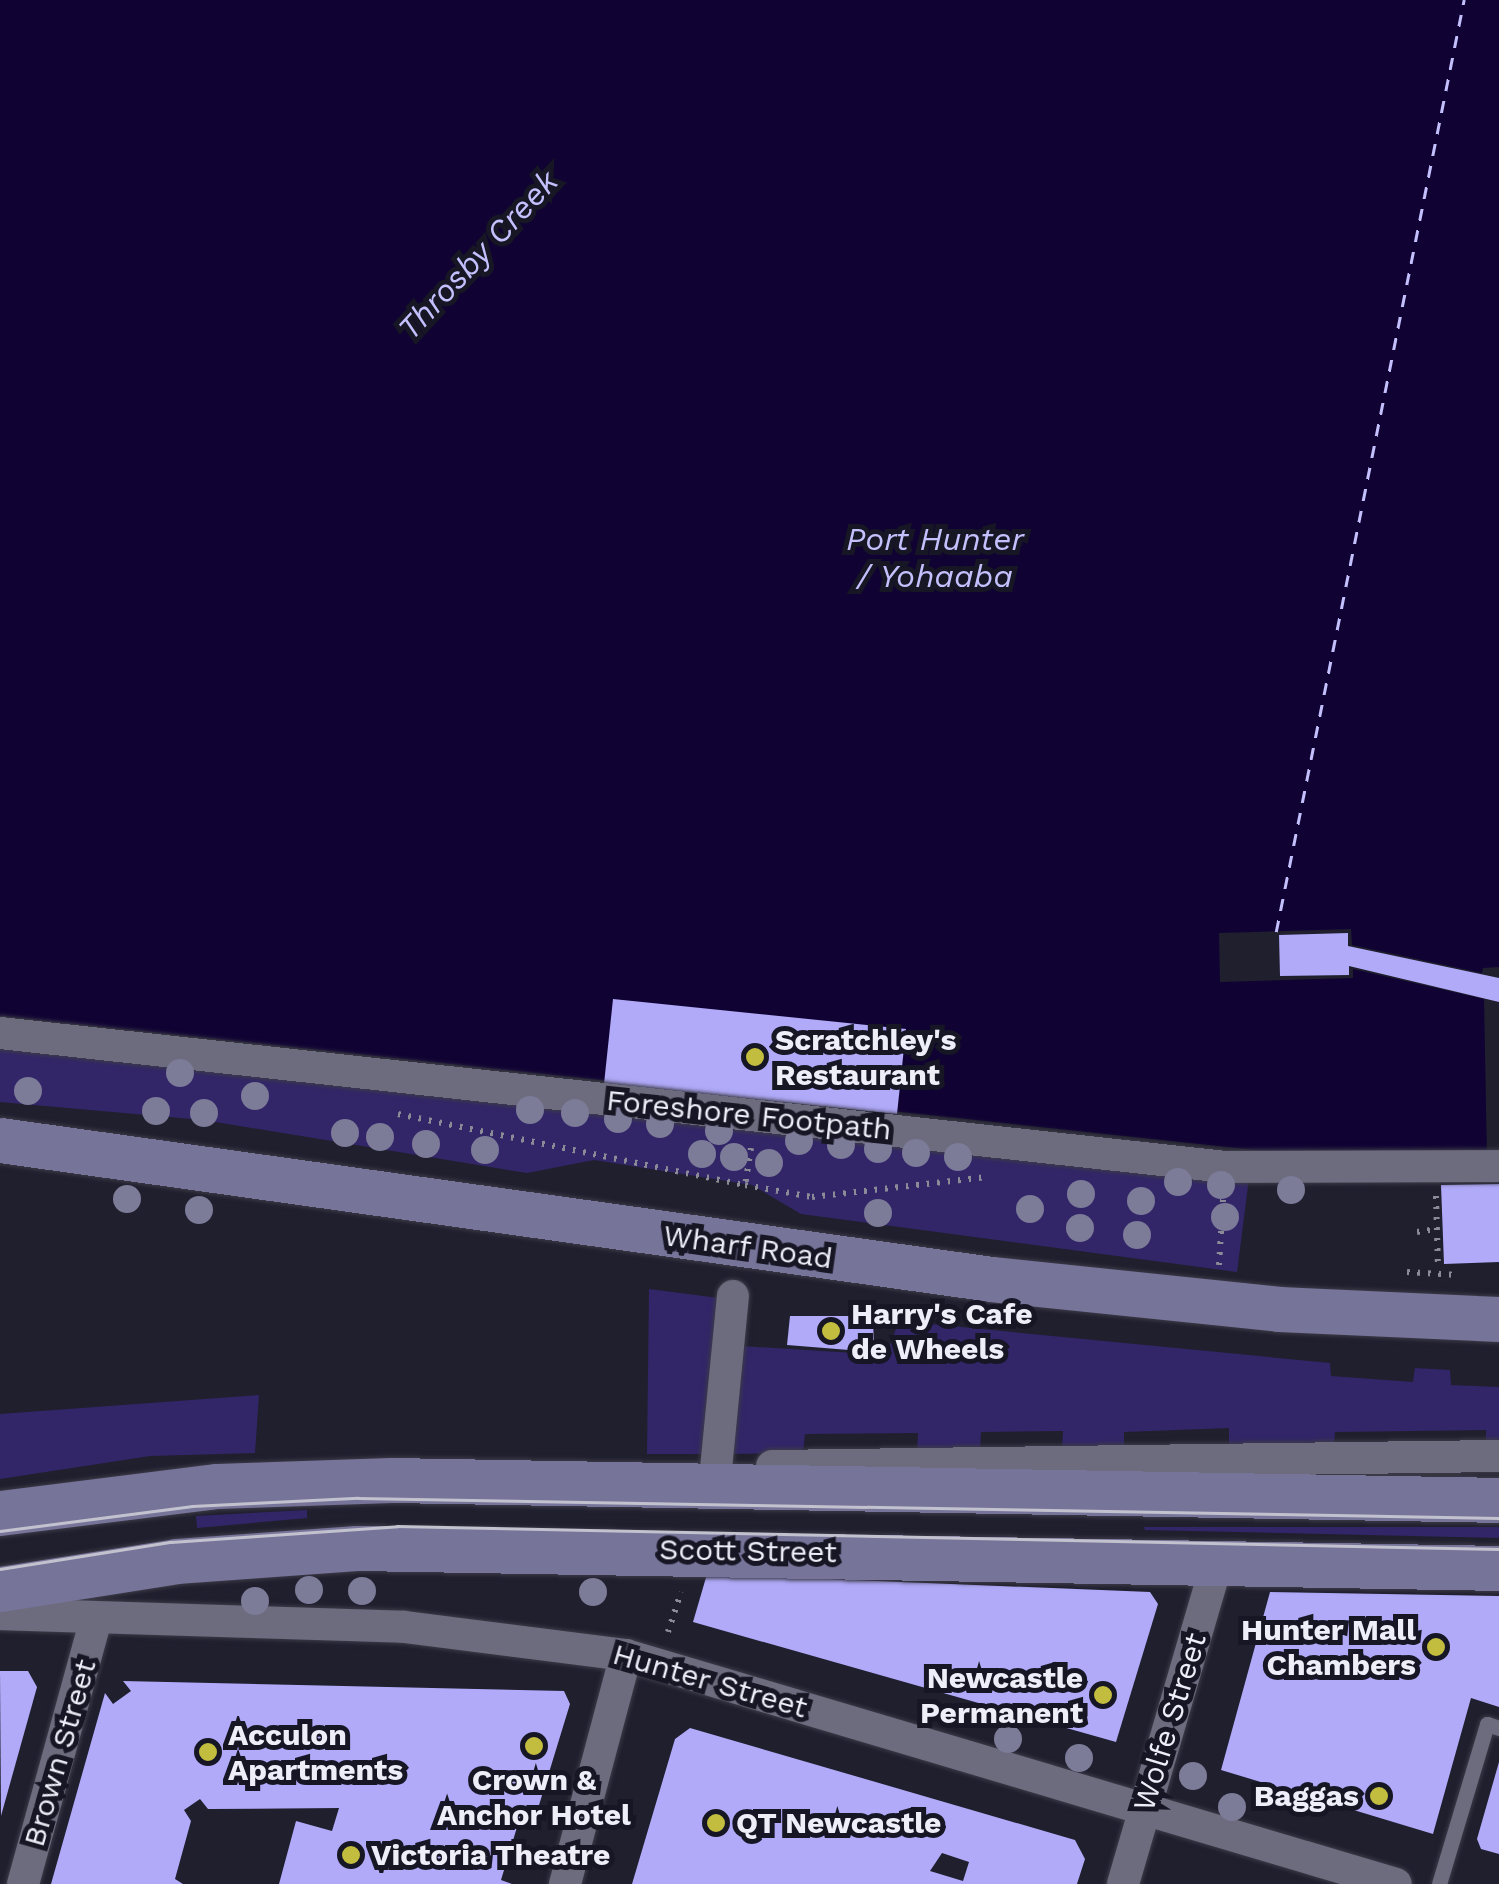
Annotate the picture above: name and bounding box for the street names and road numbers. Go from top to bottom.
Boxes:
street label: Foreshore Footpath [605,1082,893,1148]
street label: Wharf Road [660,1217,836,1277]
street label: Scott Street [659,1531,837,1571]
street label: Wolfe Street [1126,1629,1214,1815]
street label: Hunter Street [608,1636,812,1726]
street label: Brown Street [16,1655,104,1851]

